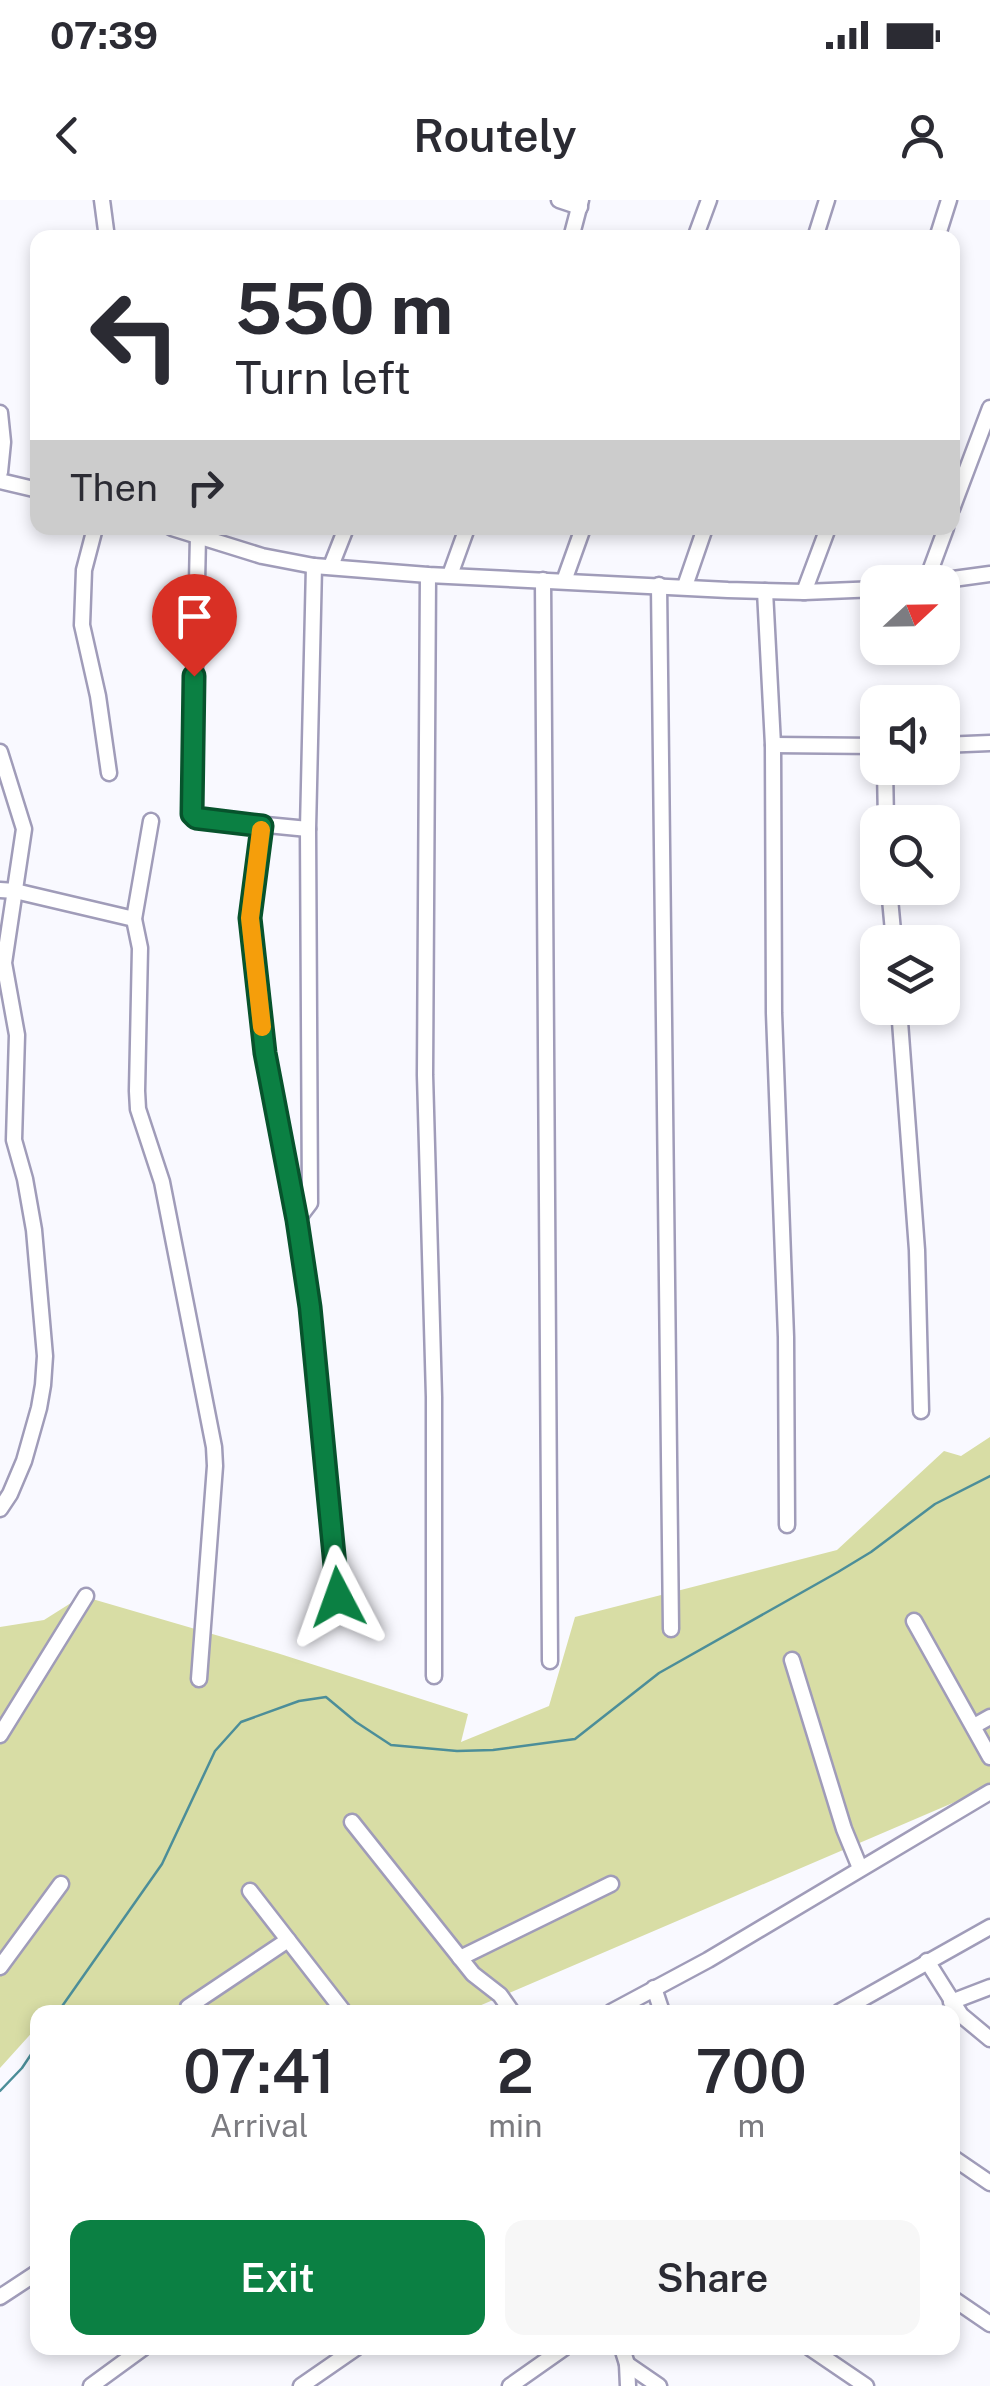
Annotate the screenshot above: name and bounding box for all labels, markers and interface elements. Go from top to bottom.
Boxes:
text: 07:39 [50,13,158,58]
icon: back [40,108,95,163]
icon: person [895,108,950,163]
text: Routely [413,109,577,162]
text: 550 m [235,267,453,350]
icon: left [70,270,200,400]
text: Turn left [235,351,411,404]
icon: right [178,460,233,515]
text: Then [70,465,158,510]
north arrow [860,565,960,665]
map controls [860,565,960,1025]
pin [152,574,237,677]
icon: arrive [167,589,222,644]
button: sound [860,685,960,785]
button: search [860,805,960,905]
button: layers [860,925,960,1025]
position arrow [286,1545,390,1649]
text: 07:41 [183,2036,335,2107]
text: 2 [497,2036,534,2107]
text: 700 [696,2036,807,2107]
text: Arrival [210,2107,309,2144]
text: min [488,2107,542,2144]
text: m [737,2107,765,2144]
button: Exit [70,2220,485,2335]
button: Share [505,2220,920,2335]

